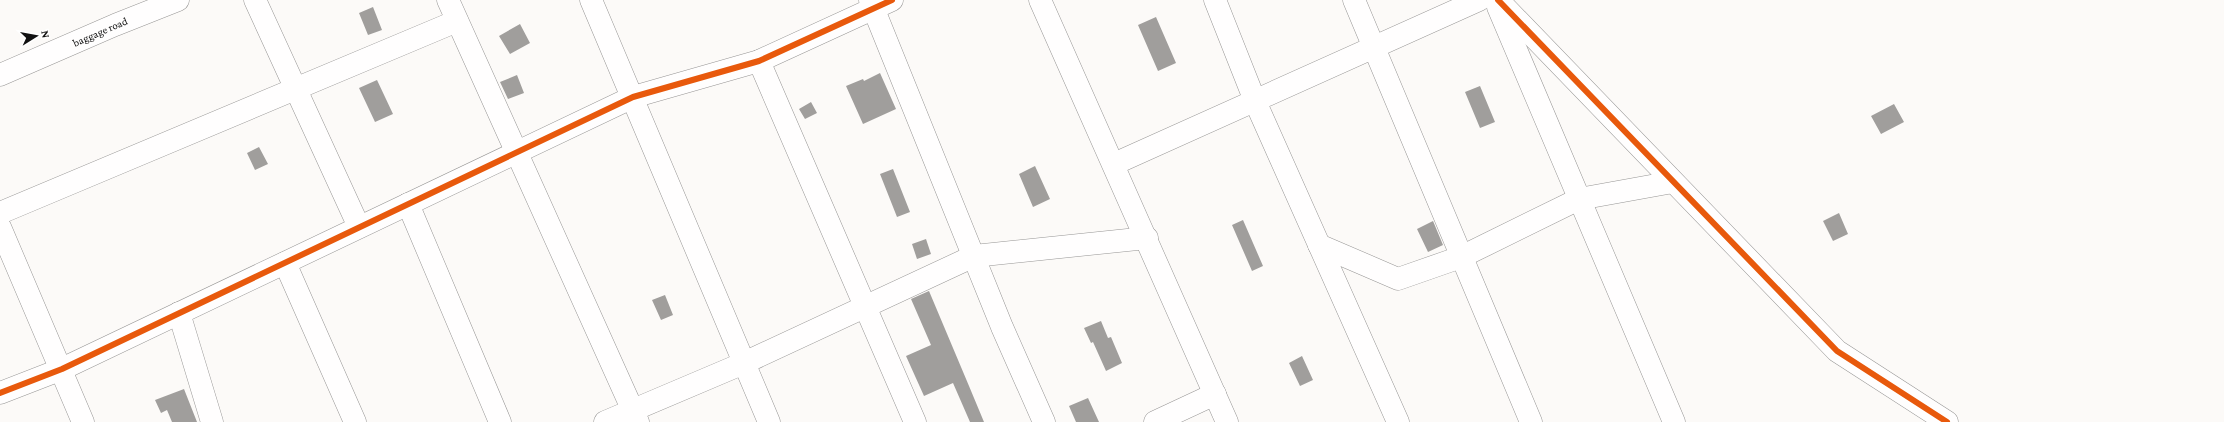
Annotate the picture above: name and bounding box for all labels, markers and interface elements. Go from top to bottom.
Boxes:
street label: baggage road [71,15,129,49]
north arrow [16,16,56,56]
text: N [39,29,53,39]

